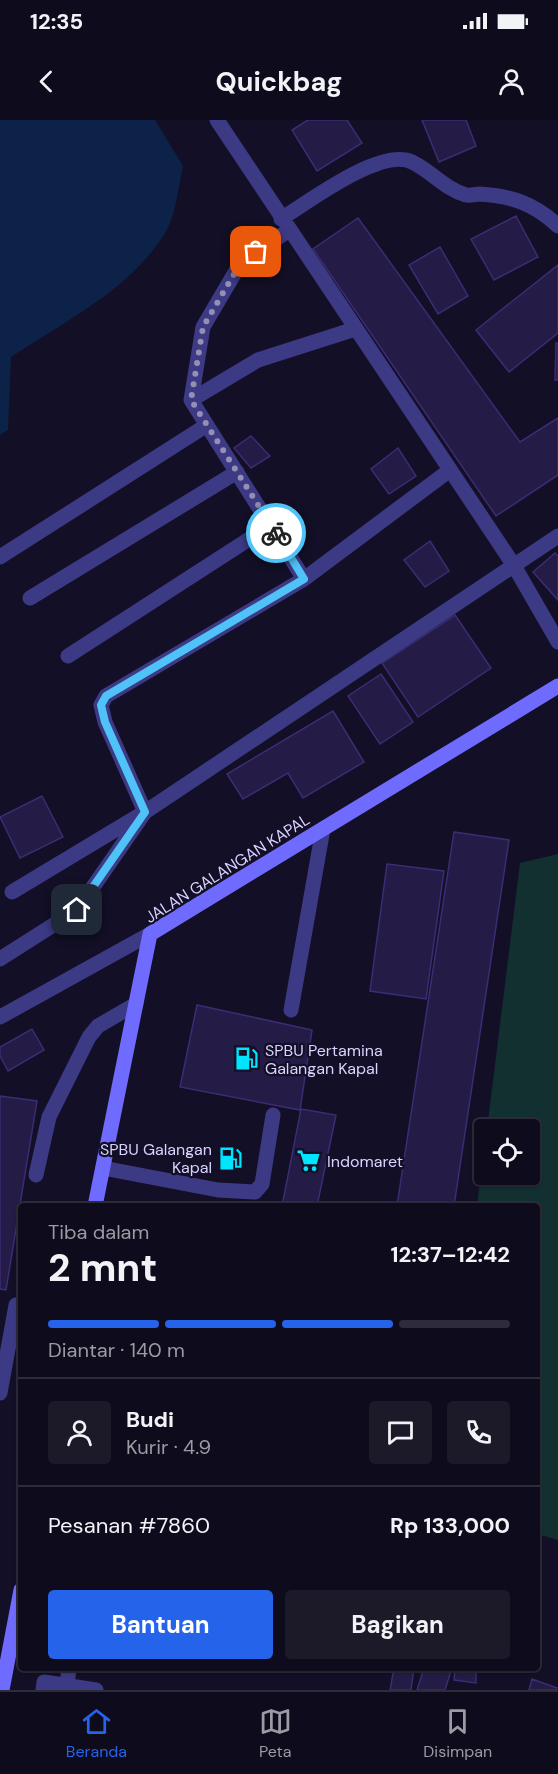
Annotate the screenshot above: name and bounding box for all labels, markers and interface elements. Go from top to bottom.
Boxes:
text: 12:35 [30,7,83,36]
text: Quickbag [216,64,342,99]
icon: back [30,65,63,98]
icon: person [495,65,528,98]
pin [230,226,281,277]
icon: bag [239,235,272,268]
courier [246,503,306,563]
icon: bike [260,517,293,550]
street label: JALAN GALANGAN KAPAL [141,809,314,928]
pin [51,884,102,935]
icon: home [60,893,93,926]
place label: SPBU Pertamina Galangan Kapal [265,1040,383,1079]
fuel station icon: SPBU Pertamina Galangan Kapal [234,1046,260,1072]
map controls [474,1119,540,1185]
button: locate [474,1119,540,1185]
place label: SPBU Galangan Kapal [100,1139,212,1178]
fuel station icon: SPBU Galangan Kapal [217,1145,243,1171]
supermarket icon: Indomaret [296,1148,322,1174]
place label: Indomaret [327,1151,403,1172]
text: Tiba dalam [48,1219,149,1245]
text: 12:37–12:42 [390,1240,510,1269]
text: 2 mnt [48,1242,157,1293]
text: Diantar · 140 m [48,1337,185,1363]
button: person [48,1401,111,1464]
button: chat [369,1401,432,1464]
button: phone [447,1401,510,1464]
text: Budi [126,1405,174,1434]
text: Kurir · 4.9 [126,1434,211,1460]
text: Pesanan #7860 [48,1511,210,1540]
text: Rp 133,000 [390,1511,510,1540]
button: Bantuan [48,1590,273,1659]
button: Bagikan [285,1590,510,1659]
tab: Beranda [66,1705,127,1762]
tab: Peta [259,1705,292,1762]
tab: Disimpan [423,1705,492,1762]

